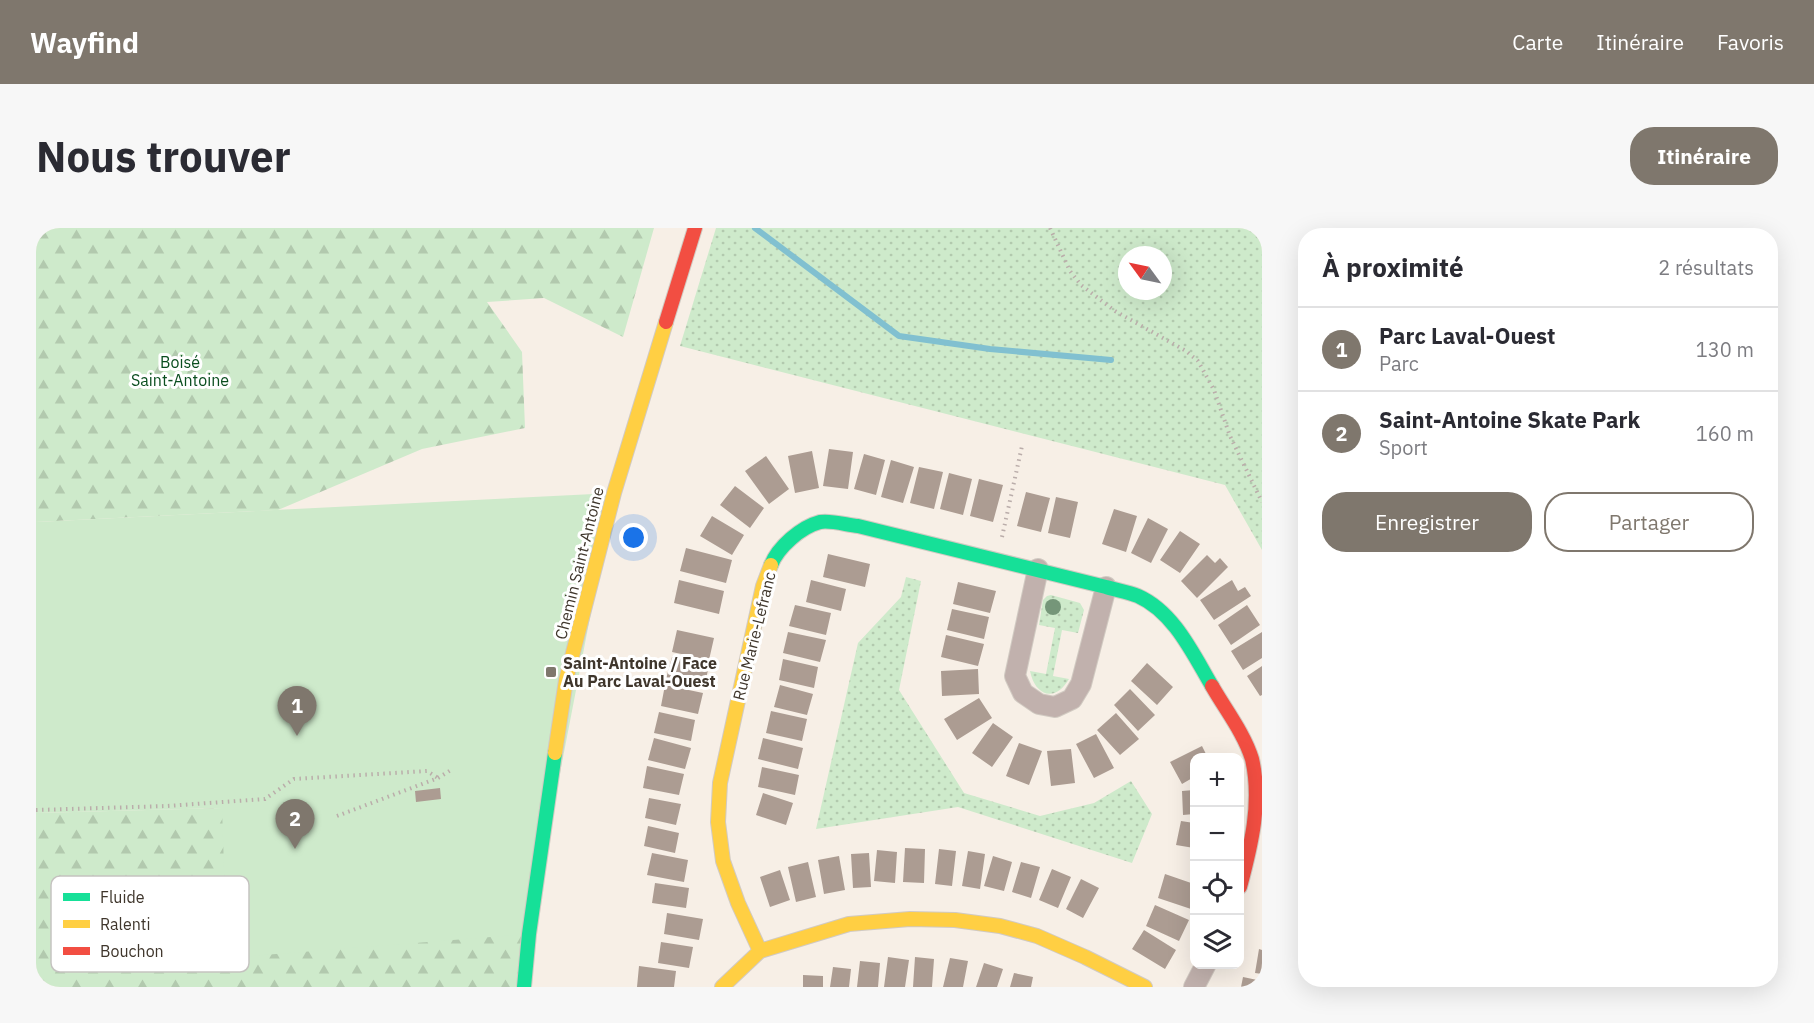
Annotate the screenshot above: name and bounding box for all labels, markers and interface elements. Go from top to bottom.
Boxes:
text: Wayfind [30,24,139,61]
text: Carte [1512,28,1563,56]
text: Itinéraire [1596,28,1684,56]
text: Favoris [1717,28,1784,56]
button: Itinéraire [1630,127,1778,185]
text: Nous trouver [36,129,291,184]
north arrow [1118,246,1172,300]
text: À proximité [1322,250,1464,284]
text: 2 résultats [1658,254,1754,281]
text: Parc Laval-Ouest [1379,321,1555,350]
text: 1 [1336,336,1348,363]
text: 130 m [1696,336,1754,363]
text: Parc [1379,350,1419,377]
park label: Boisé Saint-Antoine [131,352,229,390]
text: Saint-Antoine Skate Park [1379,405,1640,434]
text: 2 [1336,420,1348,447]
text: 160 m [1696,420,1754,447]
text: Sport [1379,434,1428,461]
street label: Chemin Saint-Antoine [550,484,608,641]
button: Enregistrer [1322,492,1532,552]
button: Partager [1544,492,1754,552]
your location [619,523,648,552]
street label: Rue Marie-Lefranc [728,570,780,702]
place label: Saint-Antoine / Face Au Parc Laval-Ouest [563,653,717,691]
marker: Saint-Antoine / Face Au Parc Laval-Ouest [544,665,558,679]
pin: 1 [278,686,316,736]
map controls [1190,753,1244,969]
button: + [1190,753,1244,807]
pin: 2 [276,800,314,849]
button: − [1190,807,1244,861]
button: locate [1190,861,1244,915]
legend [51,876,249,972]
text: Fluide [100,887,145,907]
text: Ralenti [100,914,150,934]
button: layers [1190,915,1244,969]
text: Bouchon [100,941,164,961]

